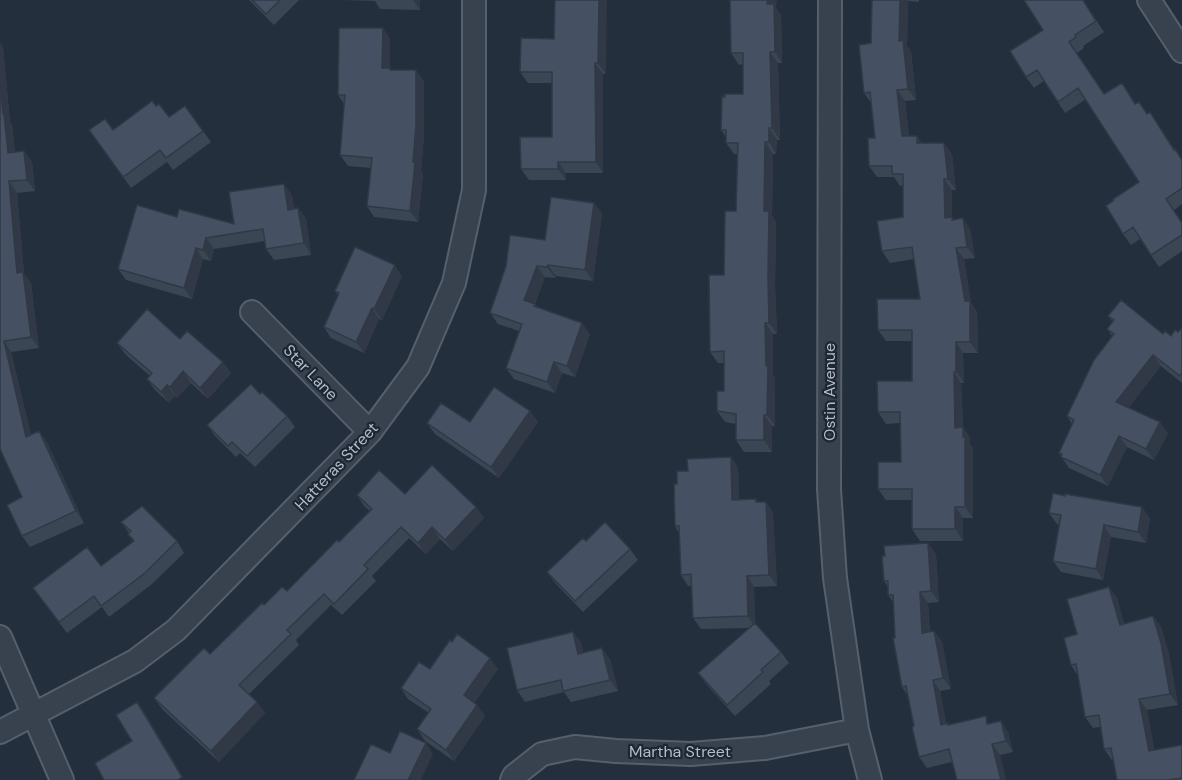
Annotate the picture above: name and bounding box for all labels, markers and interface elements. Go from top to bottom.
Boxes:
street label: Star Lane [279,340,342,405]
street label: Ostin Avenue [819,343,840,441]
street label: Hatteras Street [290,418,383,515]
street label: Martha Street [629,741,731,762]

